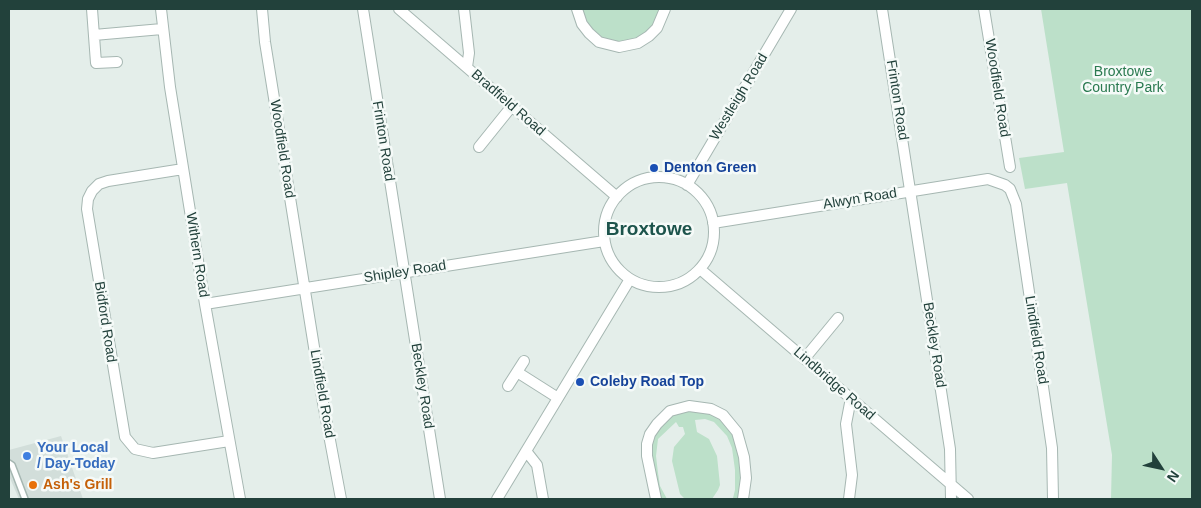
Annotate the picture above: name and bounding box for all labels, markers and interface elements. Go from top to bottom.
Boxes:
street label: Woodfield Road [981,38,1013,138]
street label: Westleigh Road [706,50,772,144]
street label: Frinton Road [882,59,912,141]
park label: Broxtowe Country Park [1082,64,1164,96]
street label: Bradfield Road [468,66,548,140]
street label: Woodfield Road [266,99,298,199]
street label: Frinton Road [368,100,398,182]
place label: Denton Green [664,160,757,176]
marker: Denton Green [648,162,660,174]
street label: Alwyn Road [822,185,898,213]
street label: Withern Road [182,211,212,299]
district label: Broxtowe [606,219,692,241]
street label: Shipley Road [363,257,447,287]
street label: Bidford Road [90,280,120,364]
street label: Lindfield Road [1021,294,1051,386]
street label: Beckley Road [919,301,949,389]
street label: Beckley Road [407,342,437,430]
street label: Lindbridge Road [790,344,878,424]
street label: Lindfield Road [306,348,338,440]
place label: Coleby Road Top [590,374,704,390]
marker: Coleby Road Top [574,376,586,388]
place label: Your Local / Day-Today [37,440,115,472]
north arrow [1136,443,1186,493]
marker: Your Local / Day-Today [21,450,33,462]
text: N [1164,468,1183,485]
place label: Ash's Grill [43,477,112,493]
marker: Ash's Grill [27,479,39,491]

